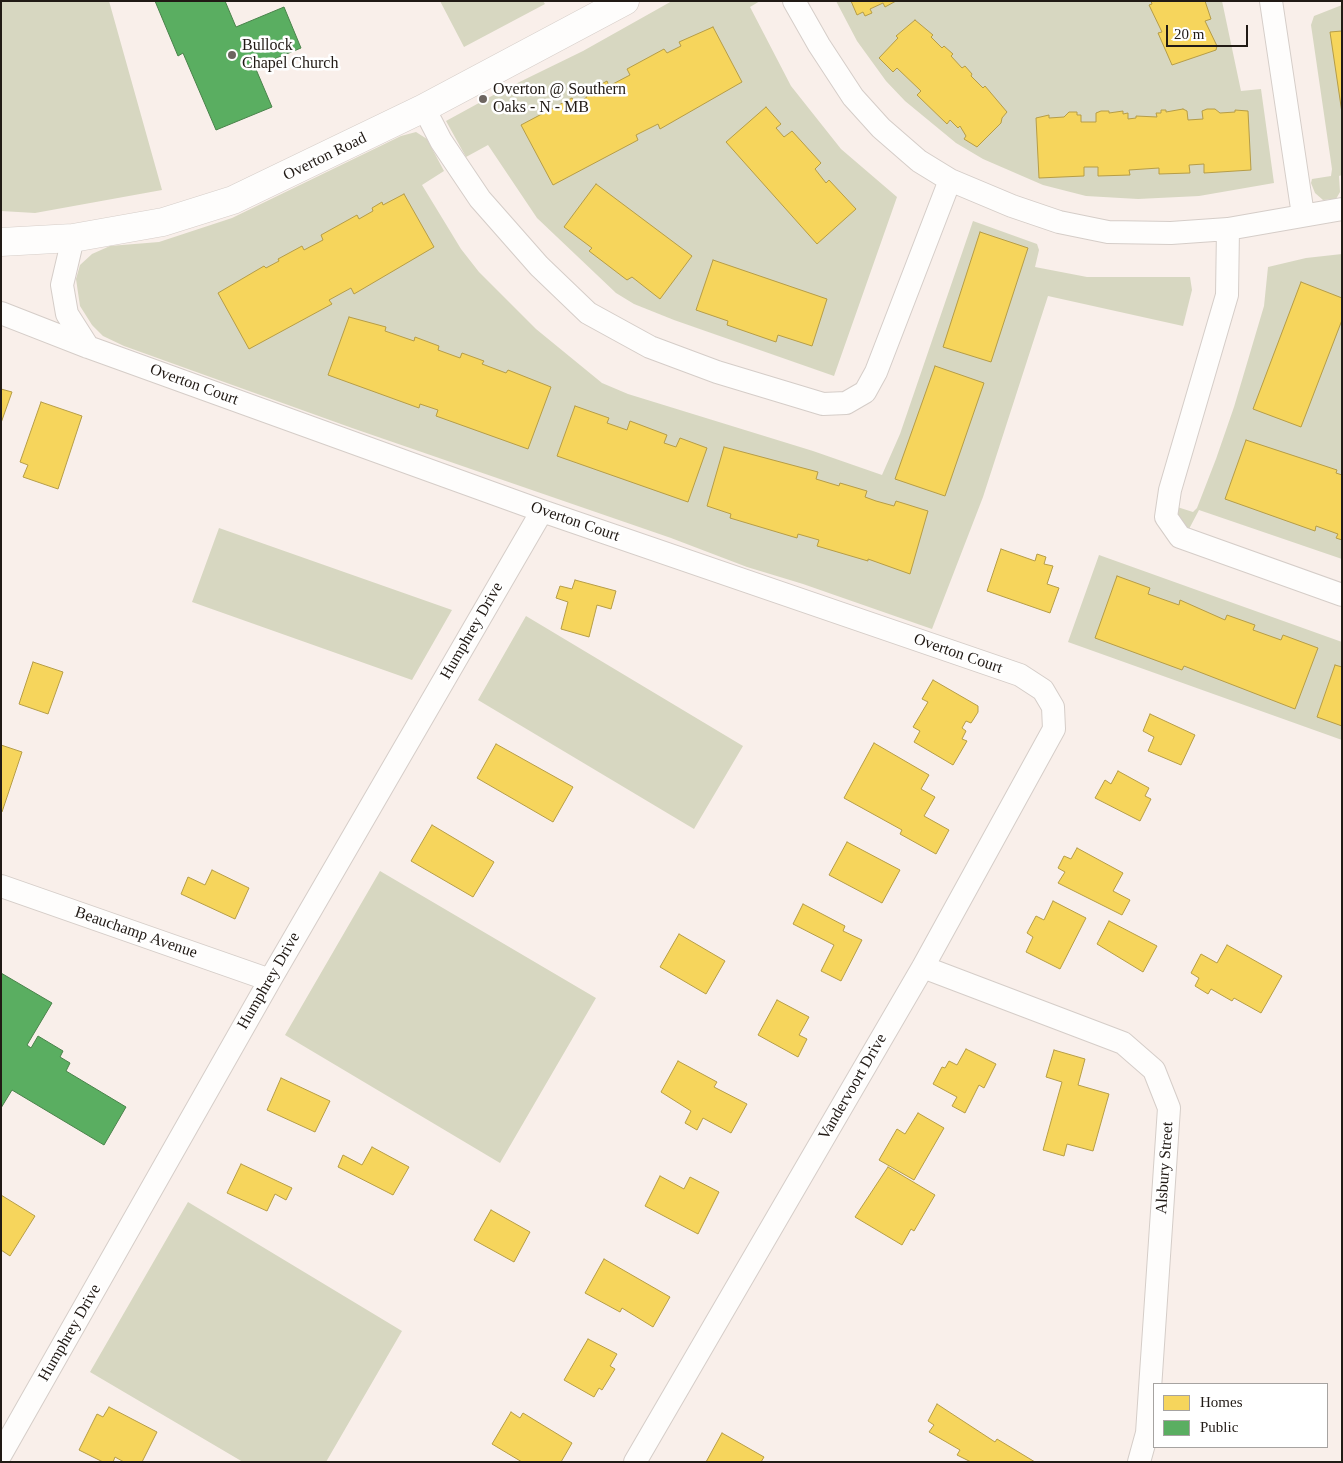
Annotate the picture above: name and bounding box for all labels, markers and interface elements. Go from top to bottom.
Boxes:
scale bar [1168,15,1250,47]
text: 20 m [1174,26,1204,42]
place label: Bullock Chapel Church [242,36,338,74]
marker: Bullock Chapel Church [226,49,238,61]
place label: Overton @ Southern Oaks - N - MB [493,80,626,118]
marker: Overton @ Southern Oaks - N - MB [477,93,489,105]
street label: Overton Road [280,129,370,185]
street label: Overton Court [147,360,241,410]
street label: Overton Court [528,498,622,546]
street label: Humphrey Drive [436,579,508,683]
street label: Overton Court [911,630,1005,678]
street label: Beauchamp Avenue [72,903,200,963]
street label: Humphrey Drive [233,929,305,1033]
street label: Vandervoort Drive [815,1030,891,1144]
street label: Alsbury Street [1152,1121,1178,1215]
street label: Humphrey Drive [34,1281,106,1385]
legend [1153,1383,1328,1448]
text: Homes [1200,1394,1243,1410]
text: Public [1200,1419,1238,1435]

